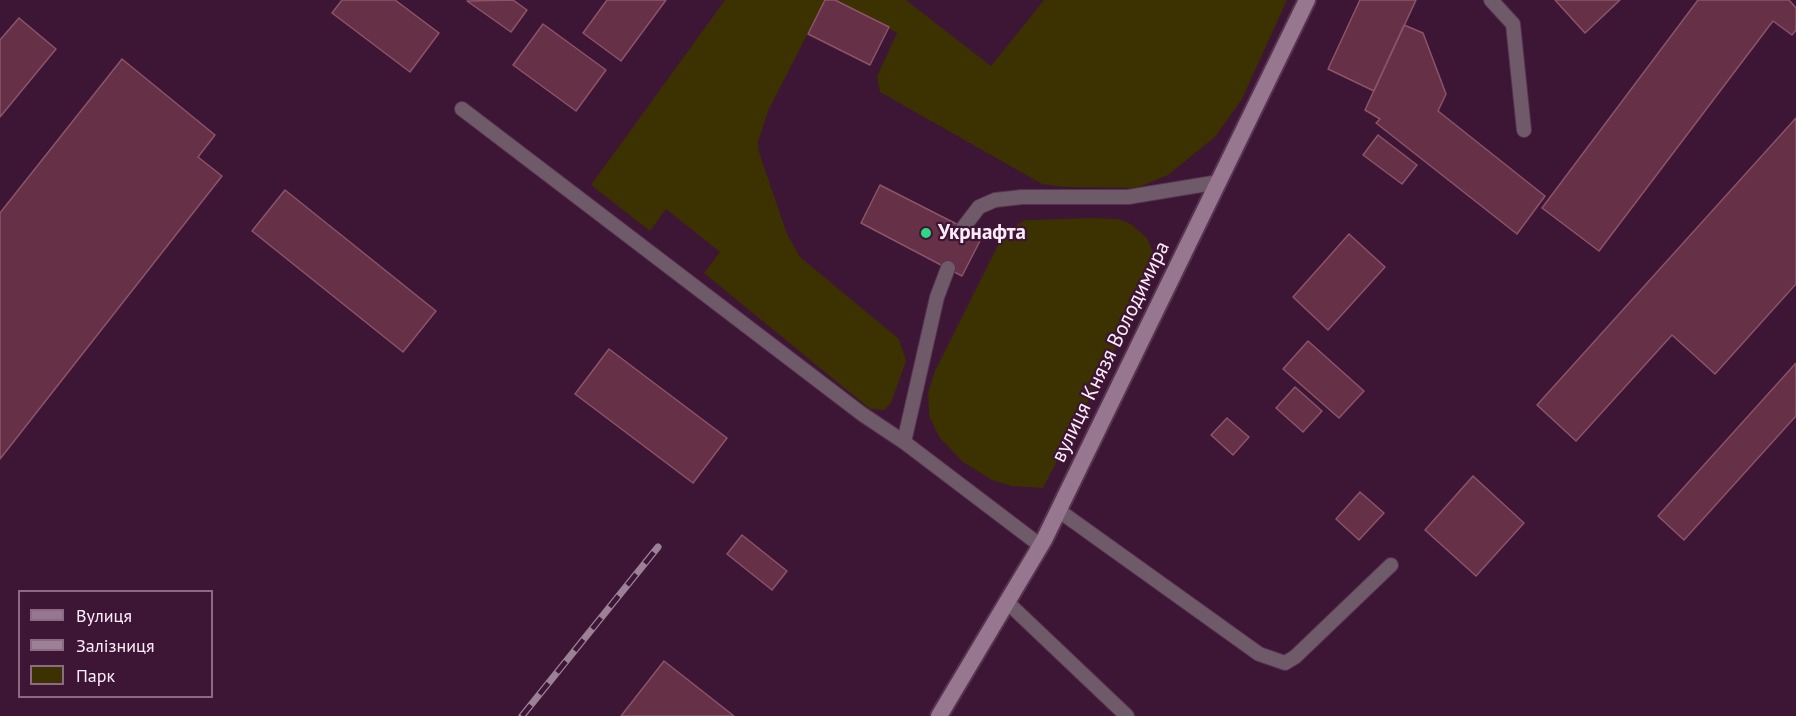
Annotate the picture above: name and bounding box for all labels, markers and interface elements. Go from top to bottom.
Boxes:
place label: Укрнафта [938,220,1026,246]
marker: Укрнафта [919,226,933,240]
street label: вулиця Князя Володимира [1046,237,1176,467]
legend [18,590,213,698]
text: Вулиця [76,604,132,627]
text: Залізниця [76,634,154,657]
text: Парк [76,664,115,687]

